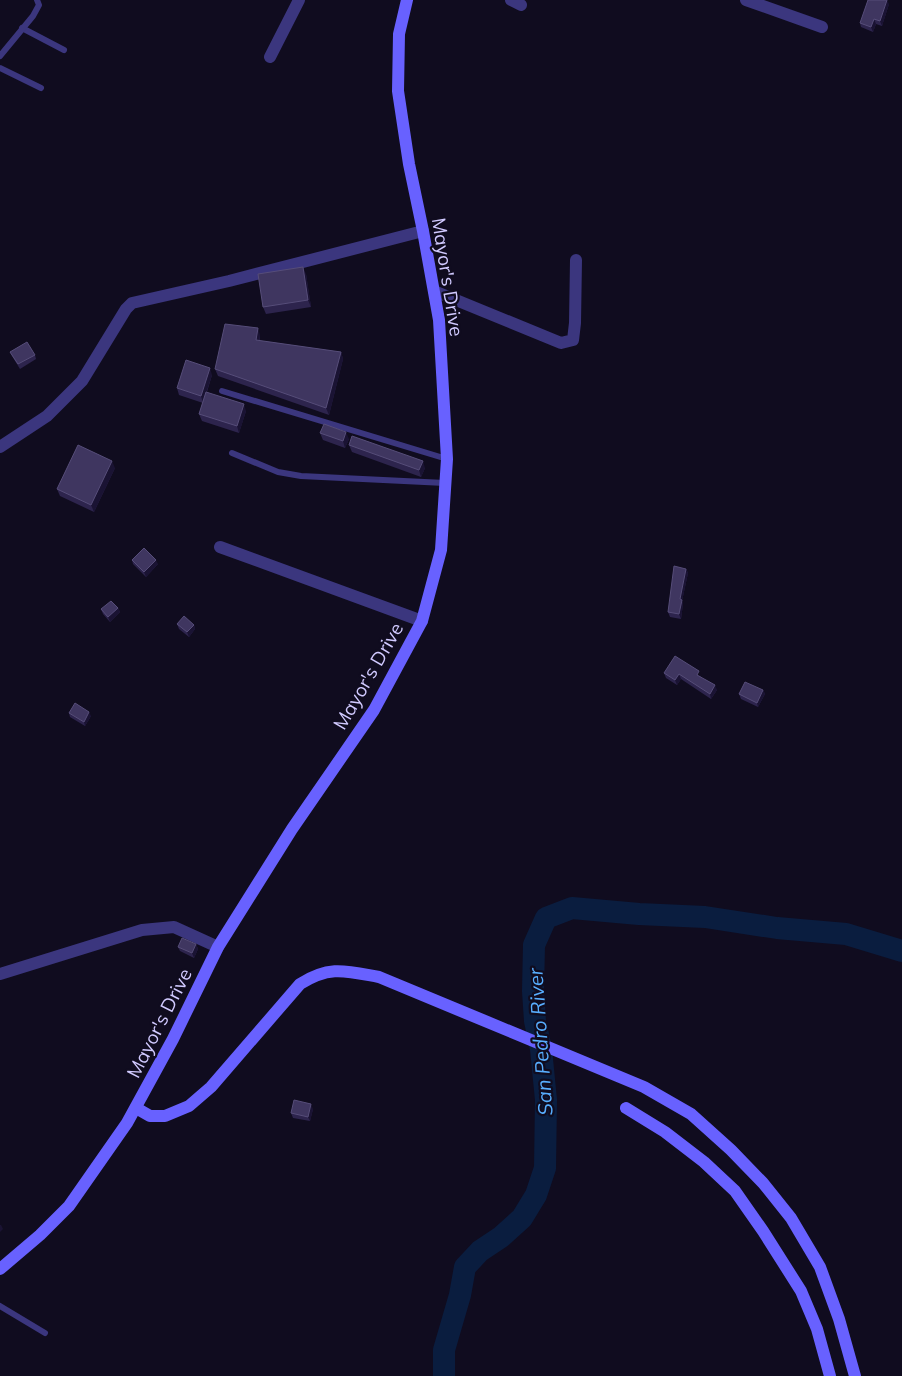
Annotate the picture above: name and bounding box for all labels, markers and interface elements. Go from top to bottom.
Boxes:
street label: Mayor's Drive [427,216,469,338]
street label: Mayor's Drive [328,618,408,734]
street label: Mayor's Drive [121,964,197,1082]
water label: San Pedro River [522,967,558,1117]

